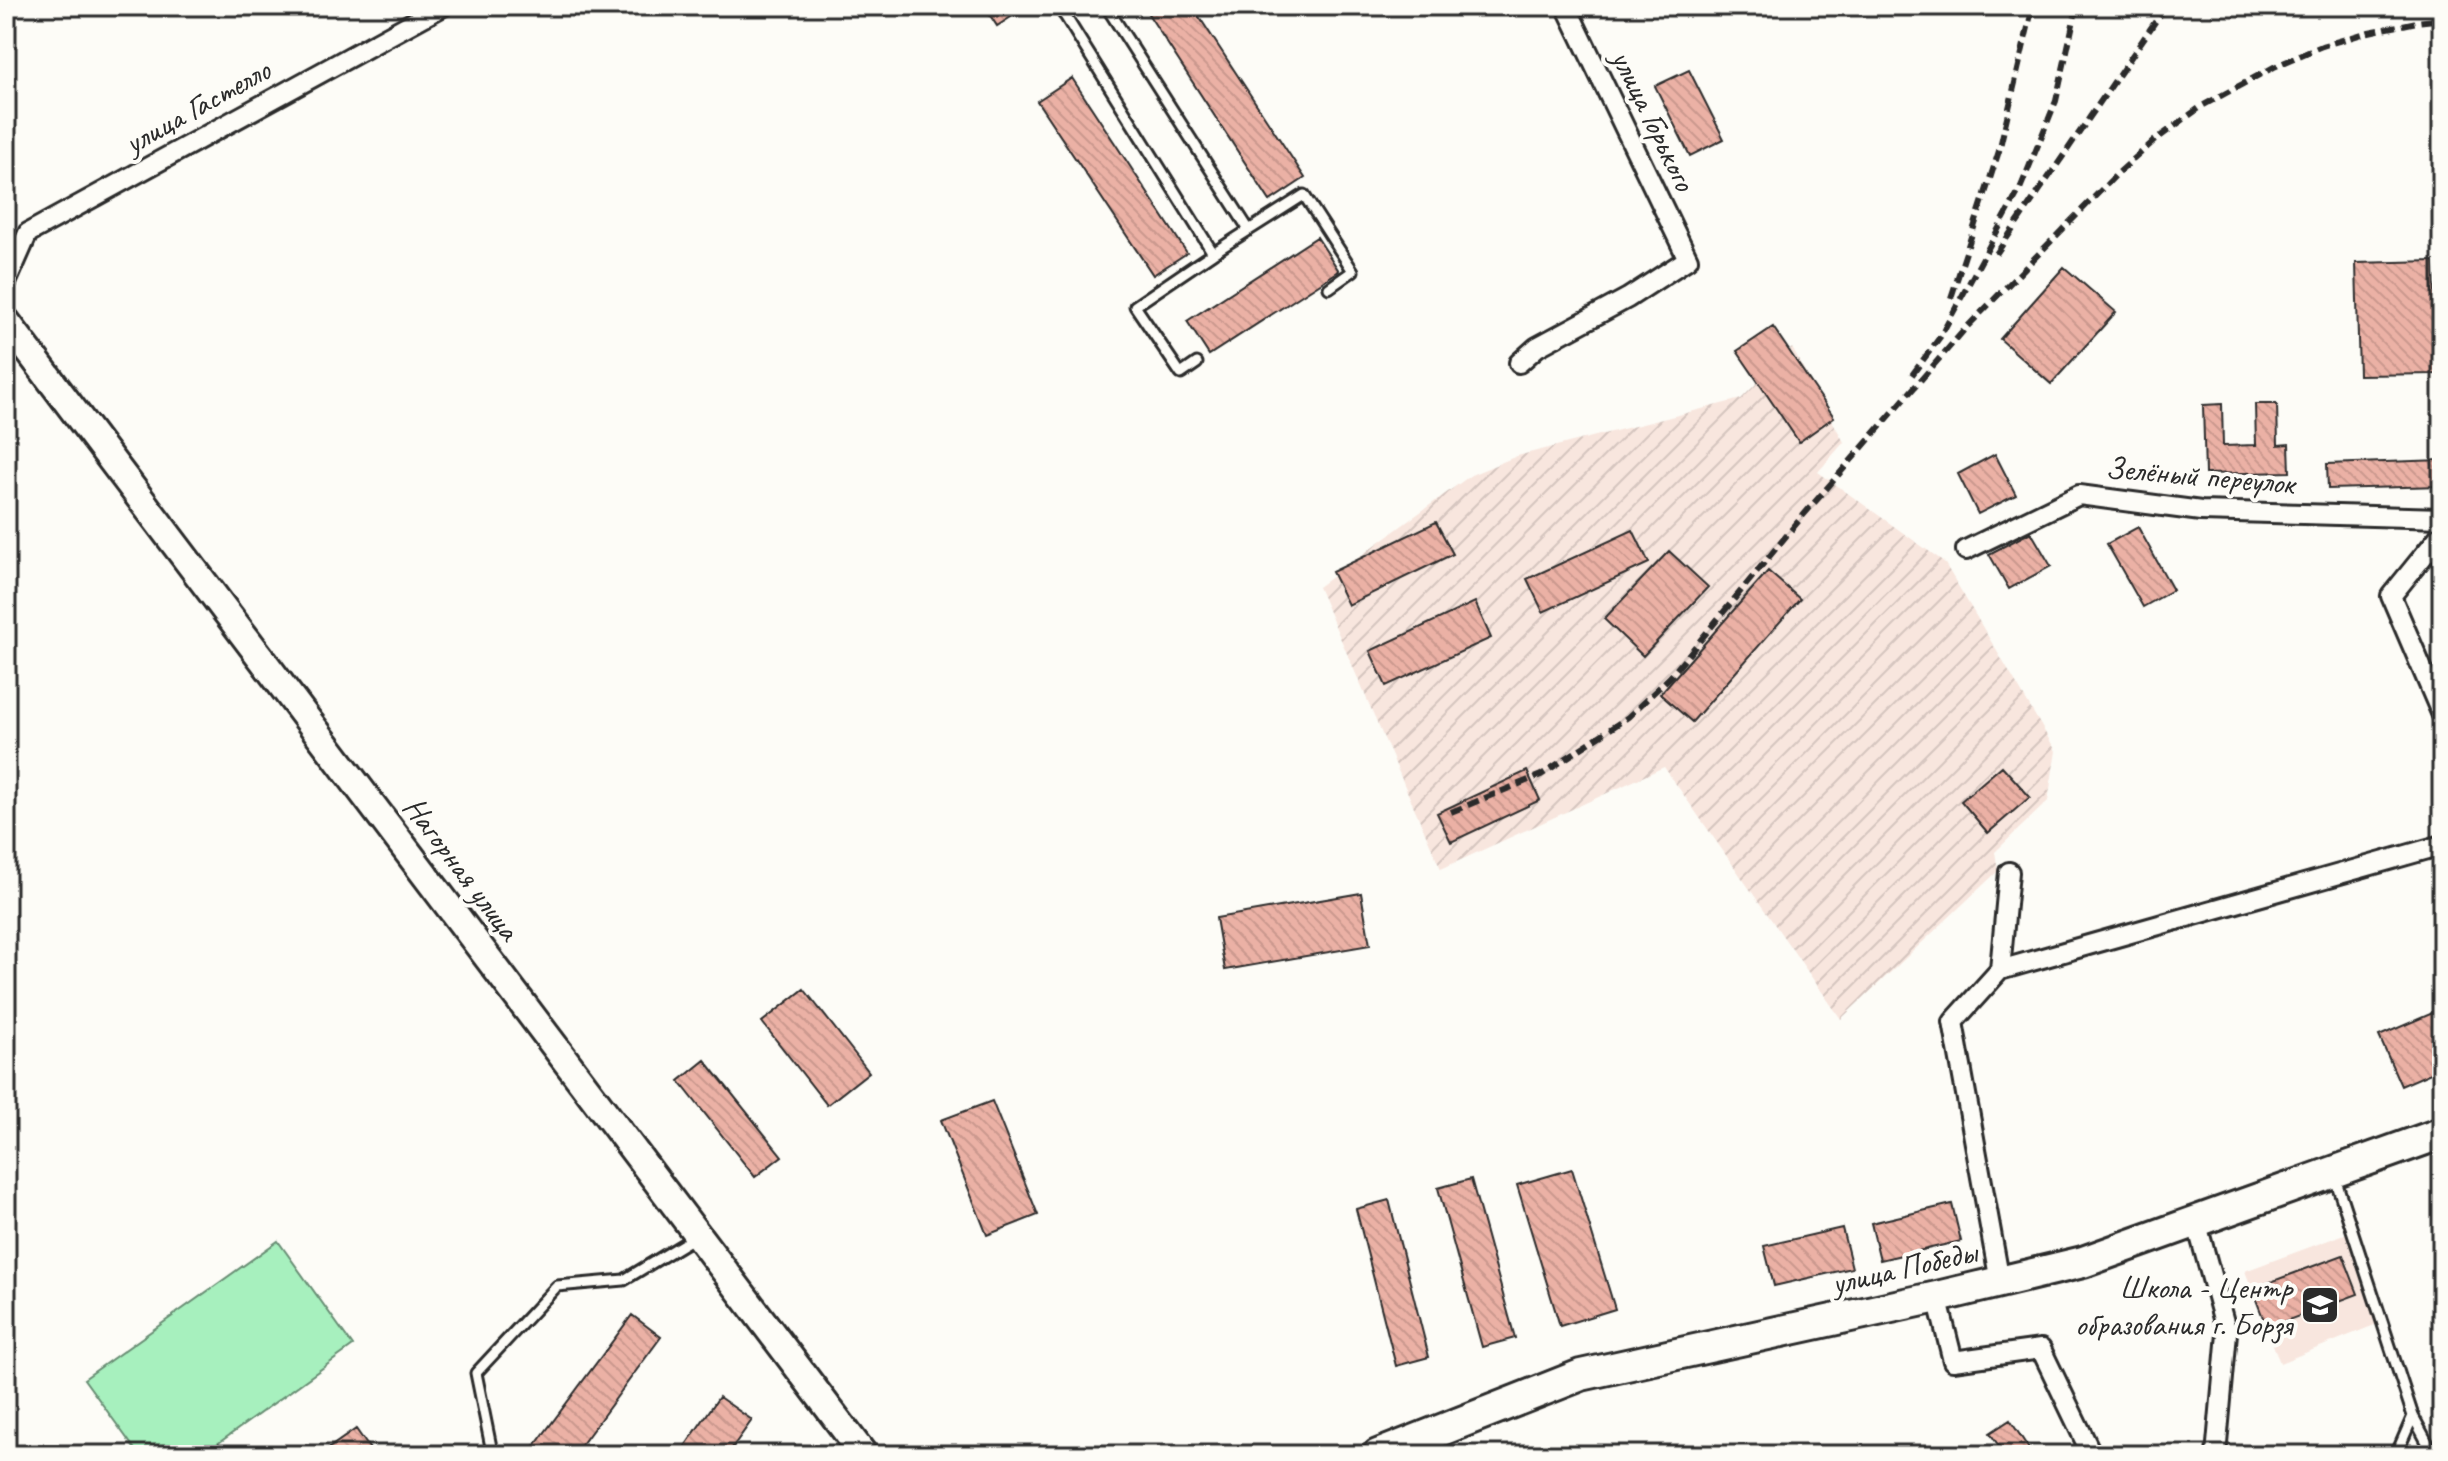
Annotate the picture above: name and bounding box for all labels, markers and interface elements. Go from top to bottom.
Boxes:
street label: улица Горького [1601,41,1706,199]
street label: улица Гастелло [115,49,279,164]
street label: Зелёный переулок [2104,447,2299,504]
street label: Нагорная улица [394,788,530,950]
street label: улица Победы [1826,1230,1983,1305]
place label: Школа - Центр образования г. Борзя [2075,1267,2294,1345]
school or university icon: Школа - Центр образования г. Борзя [2299,1284,2341,1326]

